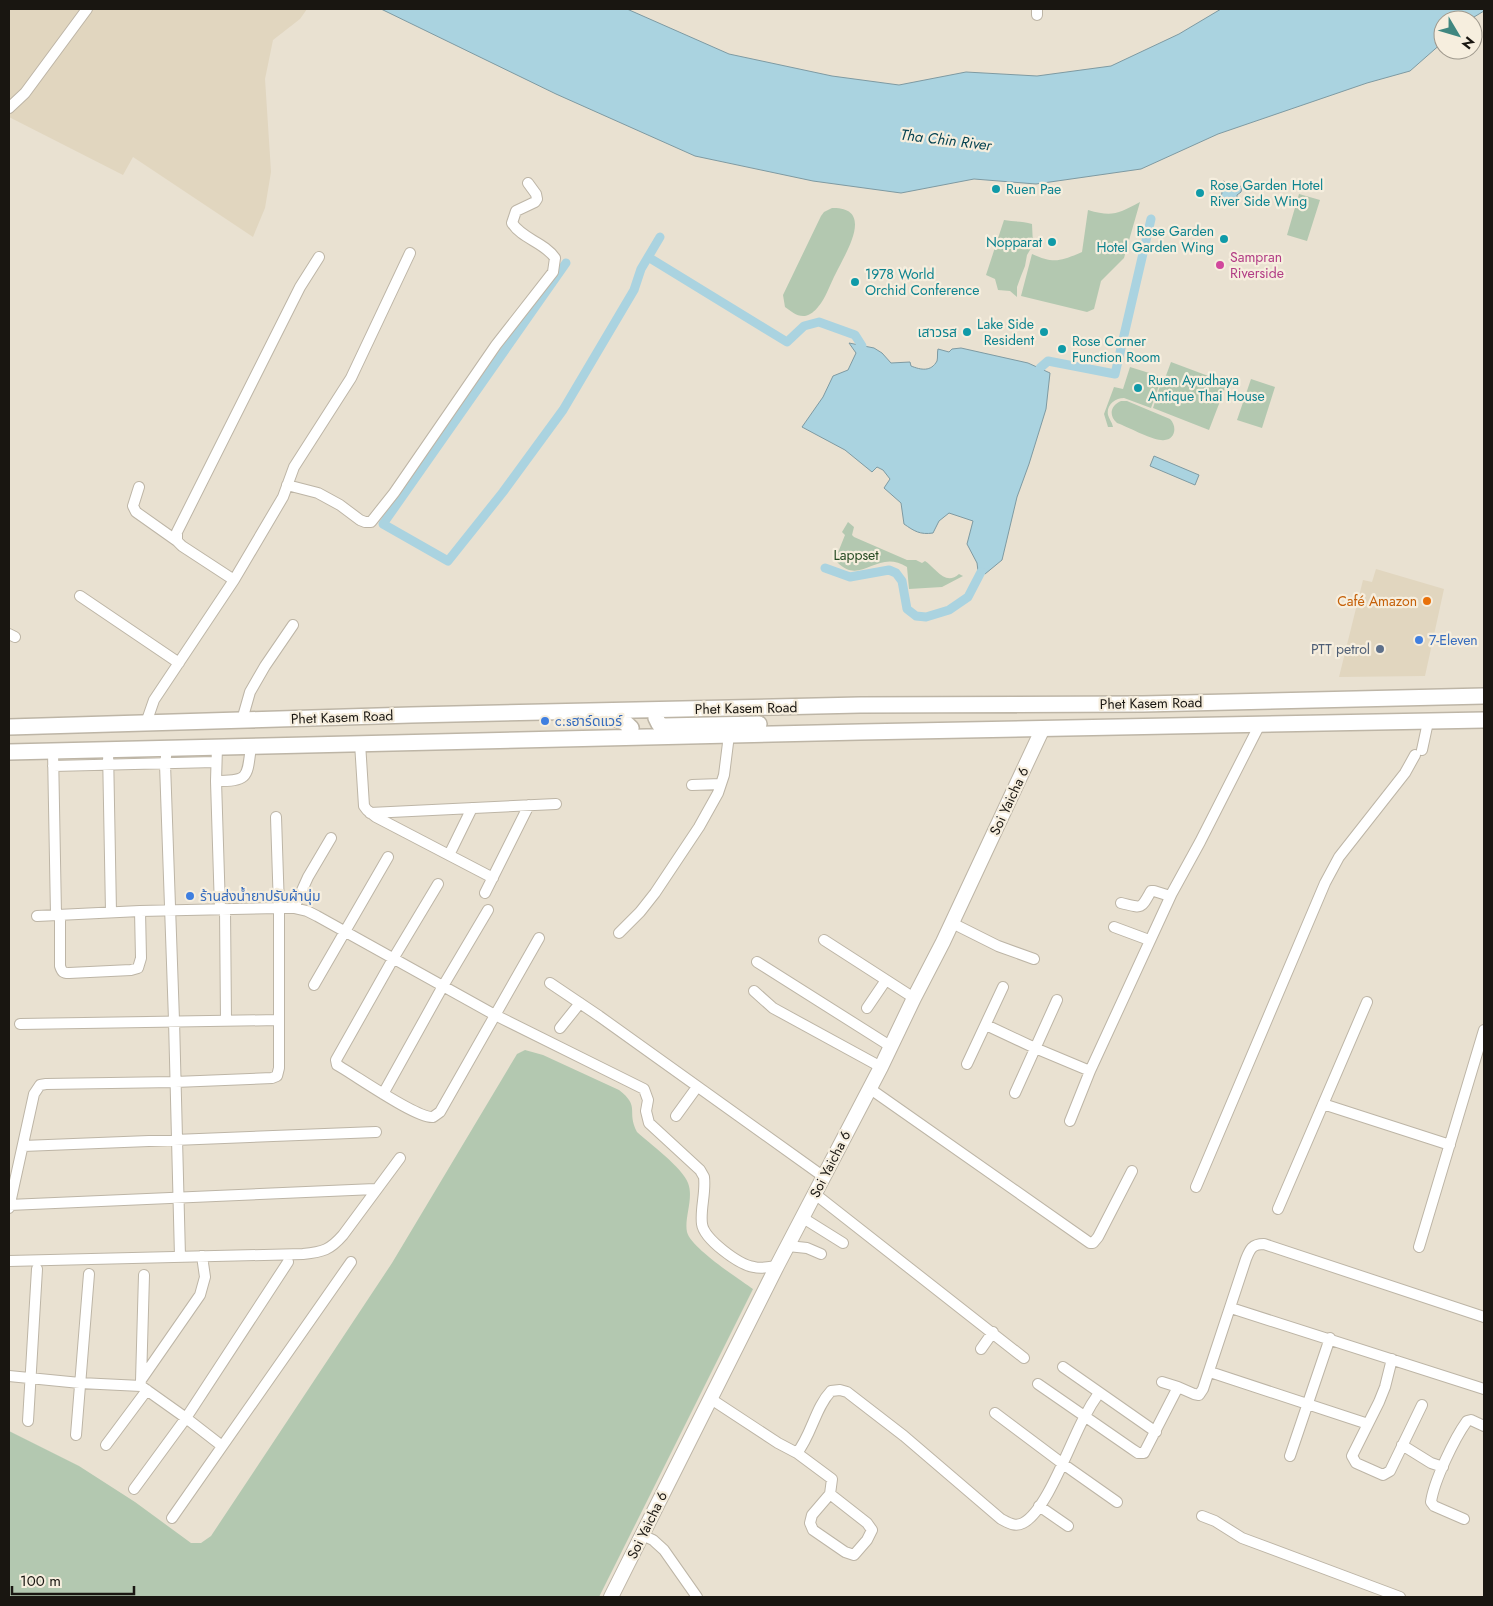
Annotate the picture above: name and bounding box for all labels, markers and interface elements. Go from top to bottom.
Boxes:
north arrow [1433,10,1483,60]
text: N [1457,32,1480,54]
water label: Tha Chin River [899,124,994,157]
place label: Rose Garden Hotel River Side Wing [1210,175,1323,211]
place label: Ruen Pae [1006,179,1061,199]
marker: Ruen Pae [990,183,1002,195]
marker: Rose Garden Hotel River Side Wing [1194,187,1206,199]
place label: Rose Garden Hotel Garden Wing [1096,221,1214,257]
place label: Nopparat [986,232,1043,252]
marker: Rose Garden Hotel Garden Wing [1218,233,1230,245]
marker: Nopparat [1046,236,1058,248]
place label: Sampran Riverside [1230,247,1284,283]
marker: Sampran Riverside [1214,259,1226,271]
place label: 1978 World Orchid Conference [865,264,979,300]
marker: 1978 World Orchid Conference [849,276,861,288]
place label: Lake Side Resident [977,314,1035,350]
place label: เสาวรส [918,322,957,342]
marker: เสาวรส [961,326,973,338]
marker: Lake Side Resident [1038,326,1050,338]
place label: Rose Corner Function Room [1072,331,1160,367]
marker: Rose Corner Function Room [1056,343,1068,355]
place label: Ruen Ayudhaya Antique Thai House [1148,370,1265,406]
marker: Ruen Ayudhaya Antique Thai House [1132,382,1144,394]
park label: Lappset [833,545,879,565]
place label: Café Amazon [1337,591,1417,611]
marker: Café Amazon [1421,595,1433,607]
place label: 7-Eleven [1429,630,1478,650]
marker: 7-Eleven [1413,634,1425,646]
place label: PTT petrol [1311,639,1370,659]
marker: PTT petrol [1374,643,1386,655]
street label: Phet Kasem Road [1100,692,1202,714]
street label: Phet Kasem Road [695,697,797,719]
street label: Phet Kasem Road [290,705,394,729]
place label: c.sฮาร์ดแวร์ [555,711,623,731]
marker: c.sฮาร์ดแวร์ [539,715,551,727]
street label: Soi Yaicha 6 [985,764,1033,838]
place label: ร้านส่งน้ำยาปรับผ้านุ่ม [200,886,321,906]
marker: ร้านส่งน้ำยาปรับผ้านุ่ม [184,890,196,902]
street label: Soi Yaicha 6 [805,1127,855,1201]
street label: Soi Yaicha 6 [622,1488,672,1562]
scale bar [12,1564,135,1596]
text: 100 m [20,1570,61,1592]

